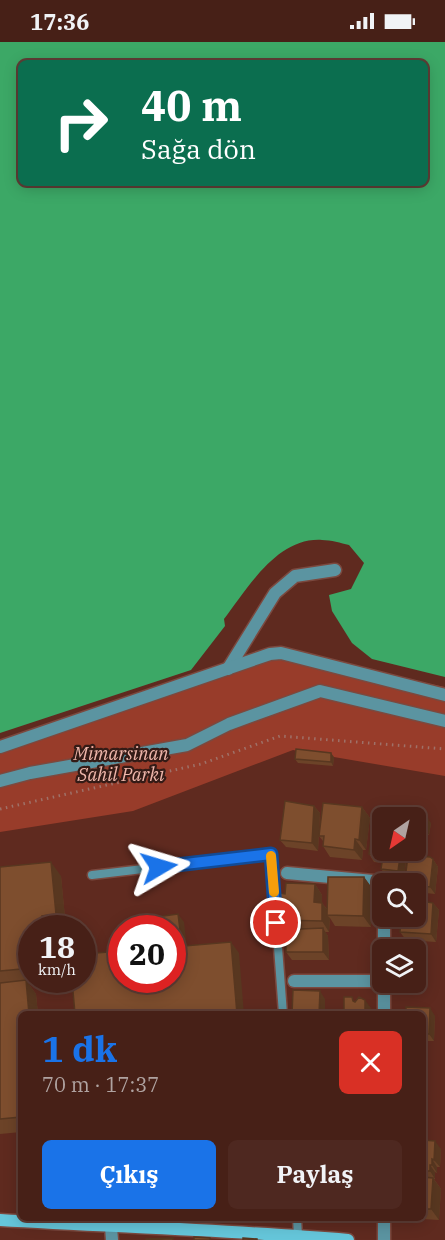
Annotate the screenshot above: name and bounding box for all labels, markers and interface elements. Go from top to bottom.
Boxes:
text: 17:36 [30,7,89,36]
text: 40 m [141,78,242,133]
icon: right [42,84,120,162]
text: Sağa dön [141,131,256,166]
park label: Mimarsinan Sahil Parkı [73,742,169,786]
north arrow [372,807,426,861]
map controls [372,807,426,993]
position arrow [127,835,191,899]
button: search [372,873,426,927]
pin [250,897,301,948]
icon: arrive [259,906,292,939]
speed limit sign: 20 [108,915,186,993]
text: 18 [39,927,75,966]
button: layers [372,939,426,993]
text: km/h [38,960,76,979]
text: 1 dk [42,1025,117,1072]
button: close [339,1031,402,1094]
text: 70 m · 17:37 [42,1071,159,1098]
button: Çıkış [42,1140,216,1209]
button: Paylaş [228,1140,402,1209]

